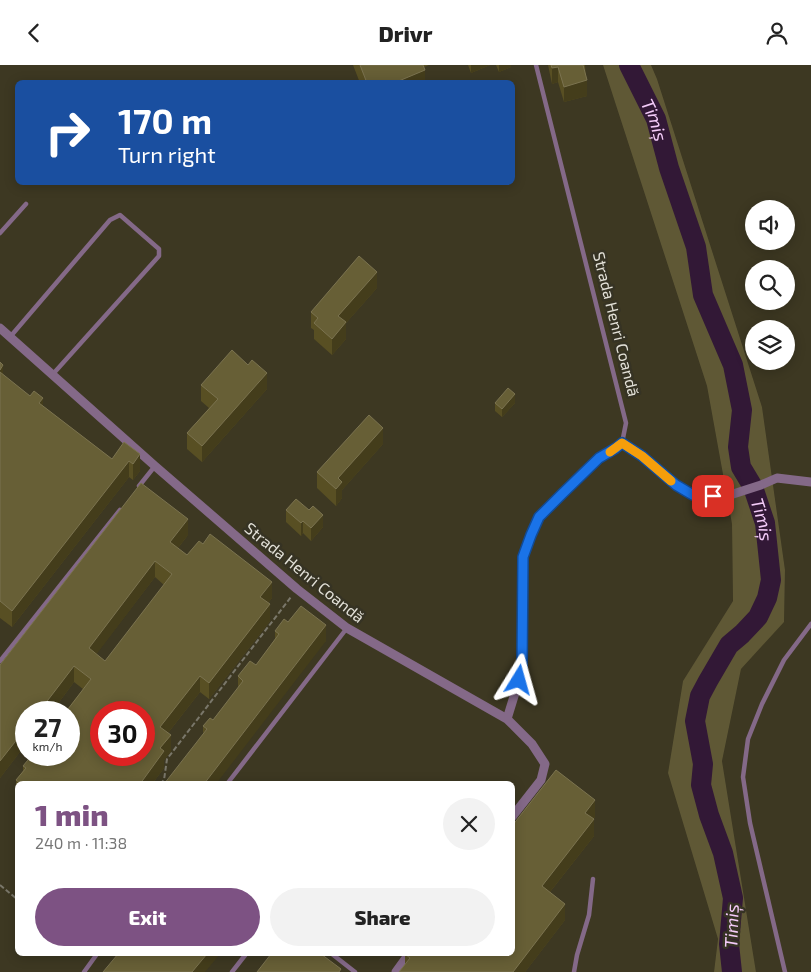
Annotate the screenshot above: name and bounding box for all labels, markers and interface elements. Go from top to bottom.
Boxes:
icon: back [20,19,48,47]
icon: person [763,19,791,47]
text: Drivr [379,20,432,46]
water label: Timiș [637,95,672,144]
text: 170 m [118,99,212,141]
icon: right [35,100,100,165]
text: Turn right [118,141,216,167]
map controls [745,200,795,370]
button: sound [745,200,795,250]
street label: Strada Henri Coandă [590,250,644,398]
button: search [745,260,795,310]
button: layers [745,320,795,370]
pin [692,475,734,517]
icon: arrive [699,482,727,510]
water label: Timiș [746,495,778,542]
street label: Strada Henri Coandă [241,518,369,626]
position arrow [492,653,544,705]
speed limit sign: 30 [90,701,155,766]
text: 27 [34,712,61,742]
text: km/h [33,739,62,753]
text: 1 min [35,796,109,832]
button: close [443,798,495,850]
text: 240 m · 11:38 [35,833,127,852]
button: Exit [35,888,260,946]
button: Share [270,888,495,946]
water label: Timiș [719,904,744,948]

